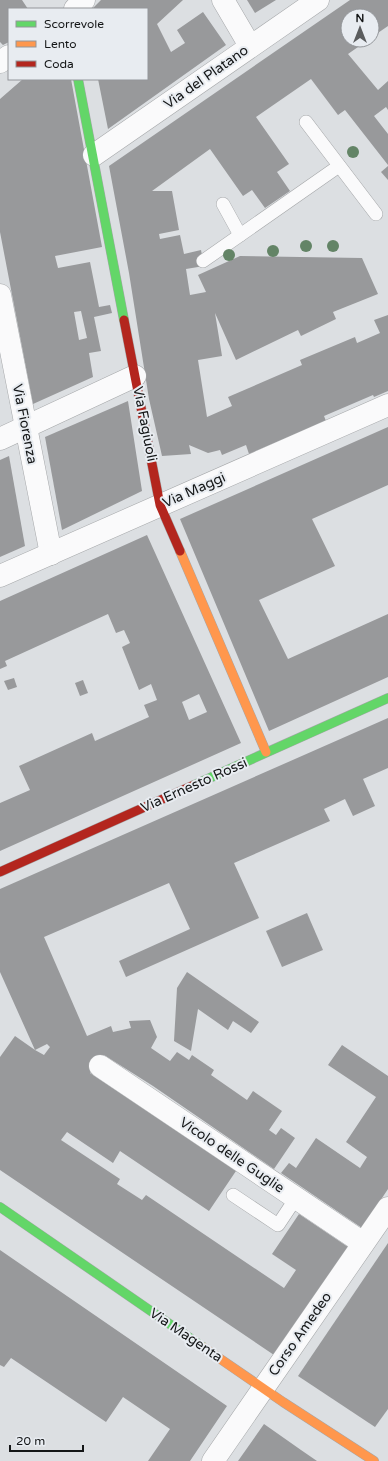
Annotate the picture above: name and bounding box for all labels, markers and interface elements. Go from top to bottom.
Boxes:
legend [8,8,148,80]
north arrow [340,8,380,48]
text: N [356,12,364,25]
text: Scorrevole [44,17,104,31]
text: Lento [44,37,77,51]
street label: Via del Platano [160,42,252,112]
text: Coda [44,57,74,71]
street label: Via Fiorenza [9,382,41,466]
street label: Via Fagiuoli [129,385,161,463]
street label: Via Maggi [160,469,228,511]
street label: Via Ernesto Rossi [138,754,250,816]
street label: Vicolo delle Guglie [176,1114,288,1196]
street label: Corso Amedeo [265,1289,335,1379]
street label: Via Magenta [146,1304,226,1366]
scale bar [10,1427,83,1453]
text: 20 m [16,1434,45,1448]

